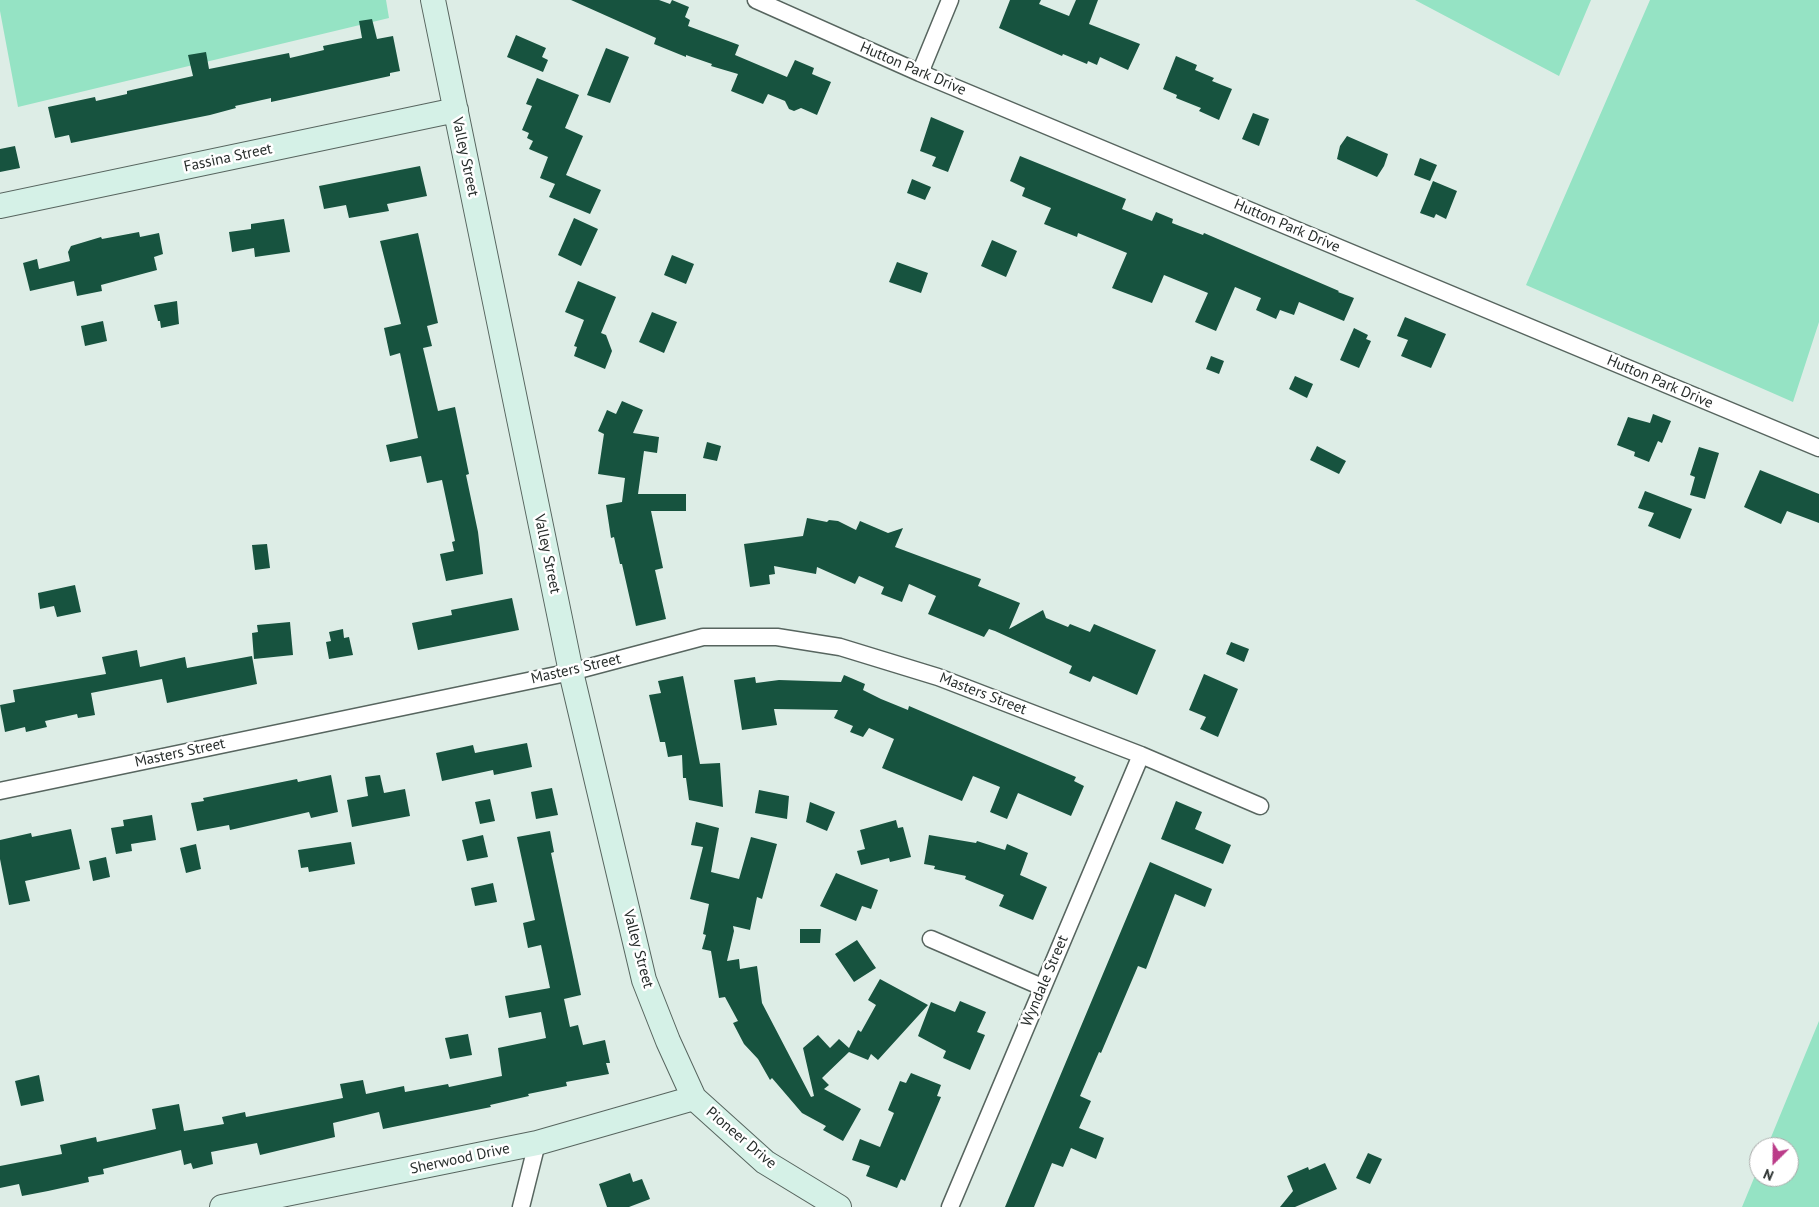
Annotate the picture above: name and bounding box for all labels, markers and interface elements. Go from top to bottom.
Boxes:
street label: Hutton Park Drive [857,39,969,99]
street label: Valley Street [448,116,482,198]
street label: Fassina Street [182,140,274,176]
street label: Hutton Park Drive [1231,196,1343,256]
street label: Hutton Park Drive [1604,352,1716,412]
street label: Valley Street [530,513,564,595]
street label: Masters Street [529,650,623,688]
street label: Masters Street [937,669,1029,719]
street label: Masters Street [133,735,227,771]
street label: Valley Street [619,908,657,990]
street label: Wyndale Street [1018,933,1072,1029]
street label: Pioneer Drive [702,1103,780,1173]
north arrow [1749,1137,1799,1187]
street label: Sherwood Drive [408,1140,512,1178]
text: N [1761,1165,1776,1185]

